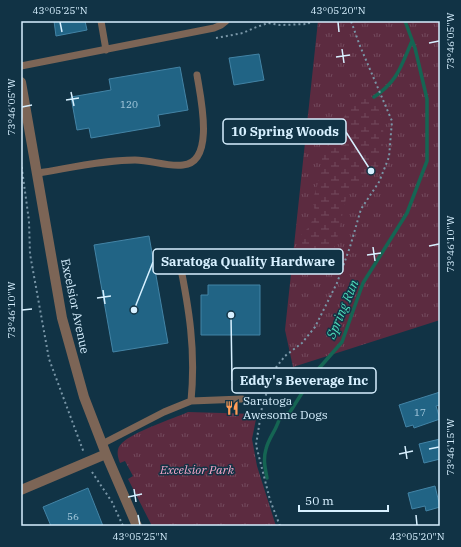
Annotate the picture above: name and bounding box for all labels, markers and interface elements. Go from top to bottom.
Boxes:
text: 43°05'25"N [33,4,88,17]
text: 43°05'20"N [311,4,366,17]
text: 73°46'05"W [444,12,457,70]
text: 73°46'05"W [5,78,18,136]
house number: 120 [120,98,138,111]
callout: 10 Spring Woods [223,119,346,144]
text: 10 Spring Woods [231,123,339,140]
text: 73°46'10"W [444,215,457,273]
callout: Saratoga Quality Hardware [153,249,343,274]
text: Saratoga Quality Hardware [161,253,335,270]
street label: Excelsior Avenue [58,257,93,355]
water label: Spring Run [322,276,363,342]
text: 73°46'10"W [5,281,18,339]
callout: Eddy's Beverage Inc [232,368,376,393]
text: Eddy's Beverage Inc [240,372,368,389]
place label: Saratoga Awesome Dogs [243,393,328,422]
restaurant icon: Saratoga Awesome Dogs [224,400,240,416]
house number: 17 [414,406,426,419]
text: 73°46'15"W [444,418,457,476]
park label: Excelsior Park [159,462,235,477]
scale bar [299,487,388,513]
text: 50 m [305,493,334,508]
house number: 56 [67,510,79,523]
text: 43°05'25"N [113,530,168,543]
text: 43°05'20"N [390,530,445,543]

